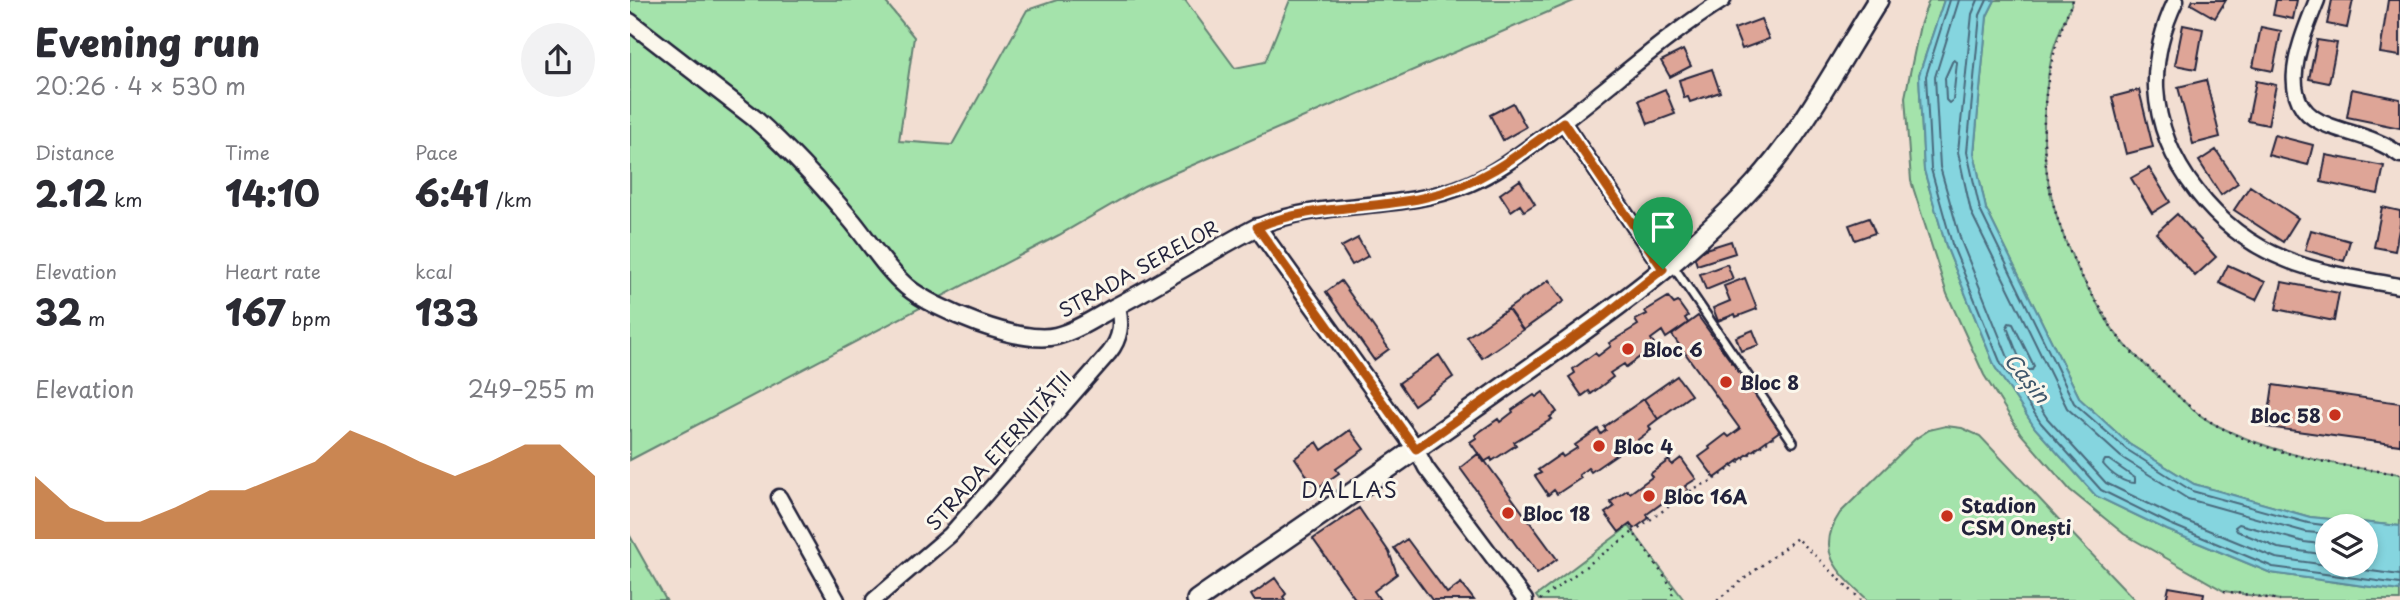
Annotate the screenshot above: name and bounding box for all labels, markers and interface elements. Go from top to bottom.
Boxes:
text: Evening run [35,13,260,70]
button: share [521,23,595,97]
text: 20:26 · 4 × 530 m [35,68,246,103]
text: Distance [35,138,115,166]
text: Time [225,138,270,166]
text: Pace [415,138,458,166]
text: 2.12 [35,166,108,219]
text: 14:10 [225,166,320,219]
text: 6:41 [415,166,489,219]
text: km [108,185,143,213]
text: /km [489,185,532,213]
pin [1633,197,1693,269]
icon: arrive [1644,208,1682,246]
street label: STRADA SERELOR [1053,213,1223,323]
text: Elevation [35,257,117,285]
text: Heart rate [225,257,321,285]
text: kcal [415,257,453,285]
text: 32 [35,285,82,338]
text: 167 [225,285,285,338]
text: 133 [415,285,479,338]
text: m [82,304,105,332]
text: bpm [285,304,331,332]
place label: Bloc 6 [1642,335,1703,363]
marker: Bloc 6 [1620,341,1636,357]
water label: Cașin [1998,345,2059,410]
street label: STRADA ETERNITĂȚII [919,364,1077,536]
place label: Bloc 8 [1740,368,1799,396]
text: Elevation [35,371,134,406]
text: 249–255 m [468,371,595,406]
marker: Bloc 8 [1718,374,1734,390]
place label: Bloc 58 [2250,401,2321,429]
marker: Bloc 58 [2327,407,2343,423]
place label: Bloc 4 [1613,432,1673,460]
marker: Bloc 4 [1591,438,1607,454]
district label: DALLAS [1301,473,1399,505]
place label: Bloc 16A [1663,482,1748,510]
marker: Bloc 16A [1641,488,1657,504]
place label: Stadion CSM Onești [1961,491,2071,541]
place label: Bloc 18 [1522,499,1590,527]
marker: Bloc 18 [1500,505,1516,521]
marker: Stadion CSM Onești [1939,508,1955,524]
map controls [2315,514,2378,577]
button: layers [2315,514,2378,577]

